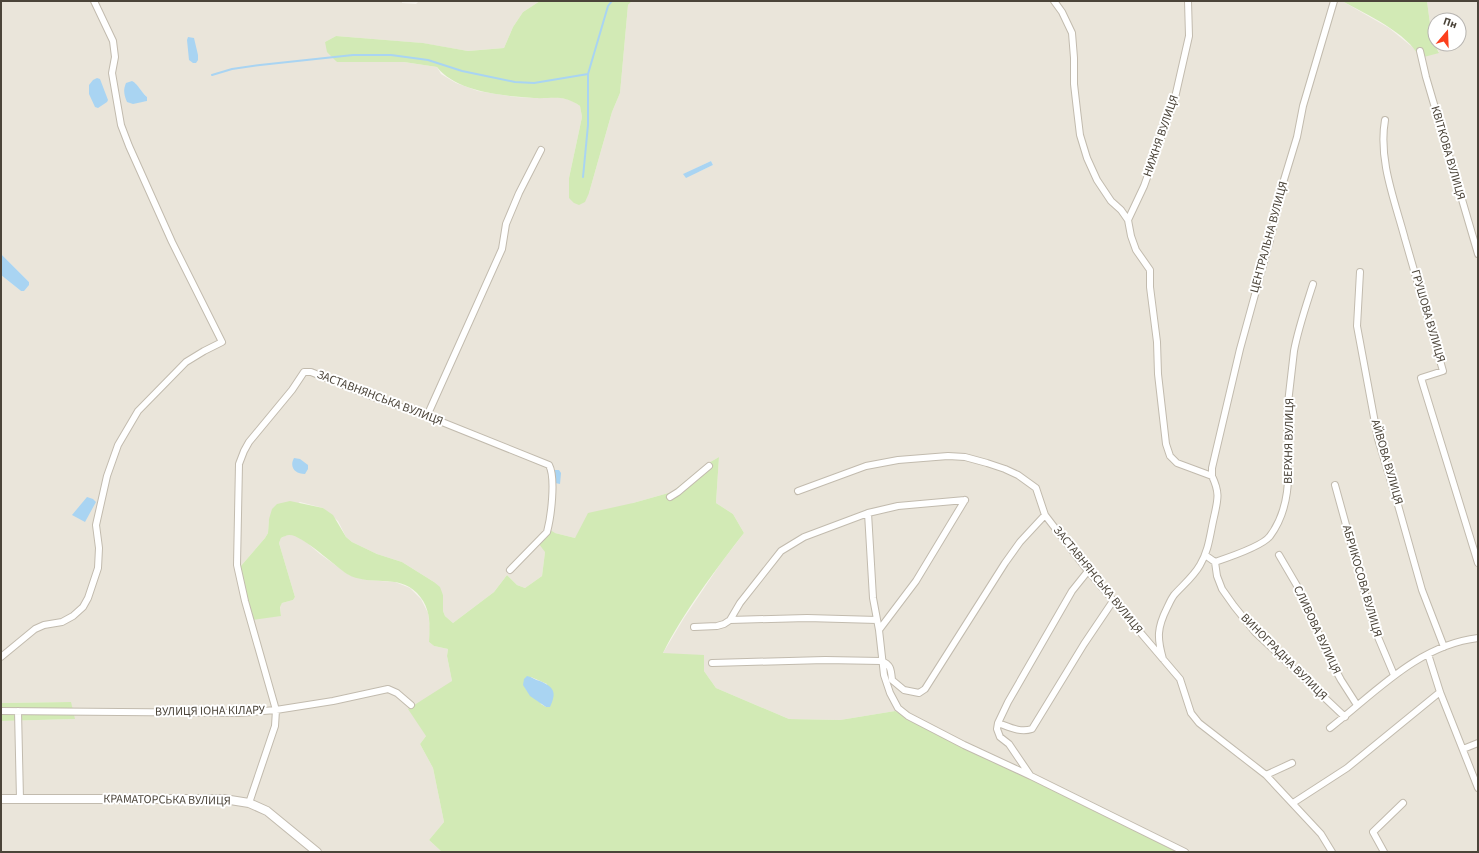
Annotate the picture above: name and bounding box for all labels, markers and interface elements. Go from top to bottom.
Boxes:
north arrow [1427,12,1467,52]
text: Пн [1441,14,1459,32]
street label: НИЖНЯ ВУЛИЦЯ [1139,93,1183,179]
street label: КВІТКОВА ВУЛИЦЯ [1426,104,1470,202]
street label: ЦЕНТРАЛЬНА ВУЛИЦЯ [1246,179,1292,295]
street label: ГРУШОВА ВУЛИЦЯ [1407,268,1449,364]
street label: ЗАСТАВНЯНСЬКА ВУЛИЦЯ [314,366,446,430]
street label: ВЕРХНЯ ВУЛИЦЯ [1280,398,1298,484]
street label: АЙВОВА ВУЛИЦЯ [1367,417,1407,507]
street label: ЗАСТАВНЯНСЬКА ВУЛИЦЯ [1049,523,1147,637]
street label: АБРИКОСОВА ВУЛИЦЯ [1338,523,1386,639]
street label: СЛИВОВА ВУЛИЦЯ [1289,583,1345,677]
street label: ВИНОГРАДНА ВУЛИЦЯ [1237,610,1331,704]
street label: ВУЛИЦЯ ІОНА КІЛАРУ [155,702,266,720]
street label: КРАМАТОРСЬКА ВУЛИЦЯ [103,790,231,810]

